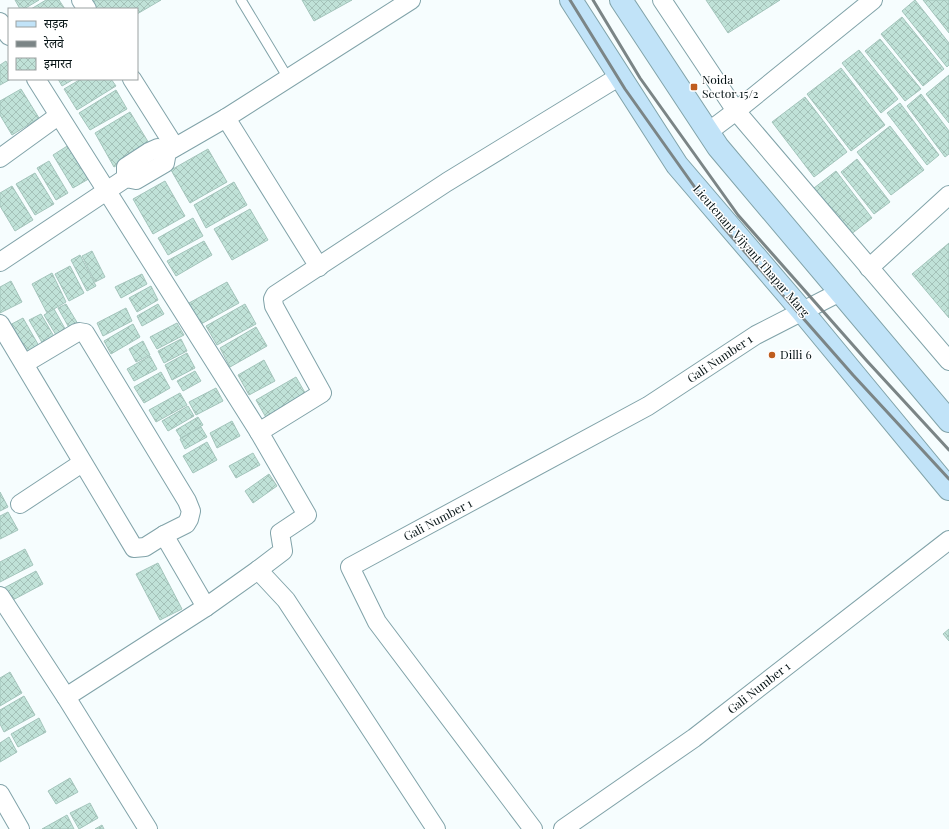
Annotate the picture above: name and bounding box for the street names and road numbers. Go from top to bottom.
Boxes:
street label: Lieutenant Vijyant Thapar Marg [690,181,814,320]
street label: Gali Number 1 [684,330,756,386]
street label: Gali Number 1 [400,494,475,544]
street label: Gali Number 1 [724,657,794,717]

